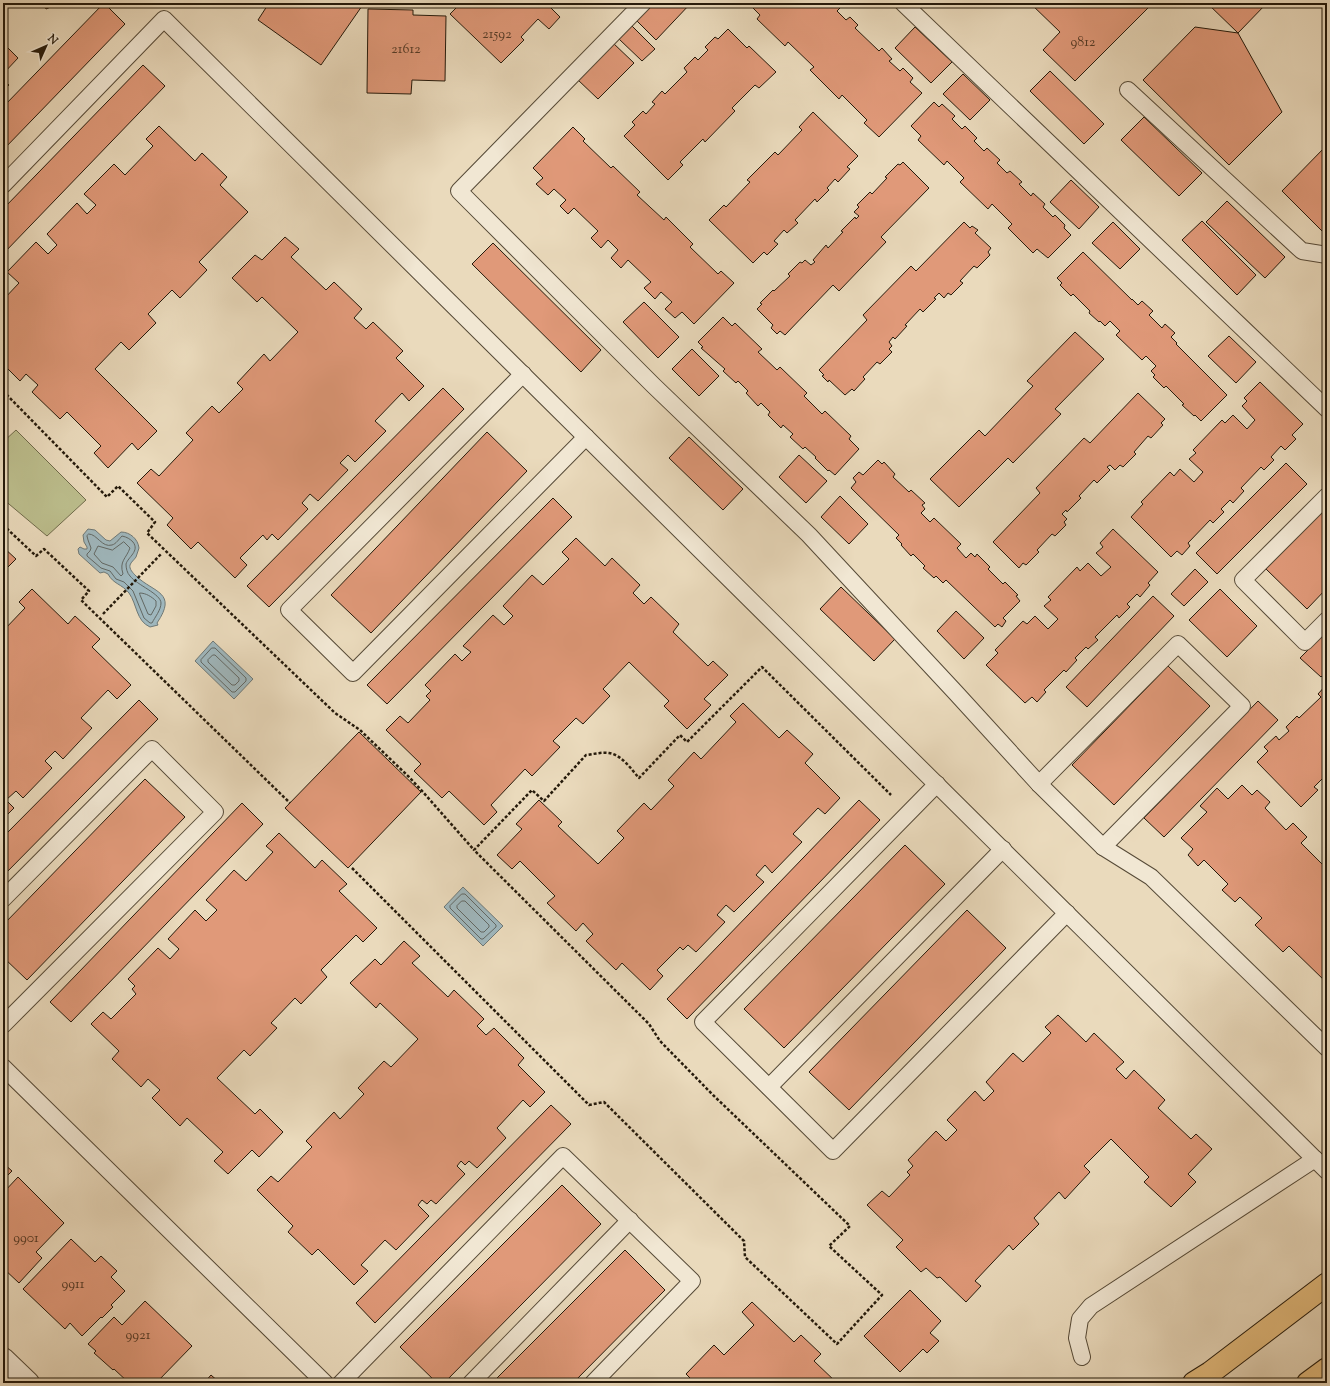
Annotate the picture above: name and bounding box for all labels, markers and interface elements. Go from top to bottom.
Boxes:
house number: 21592 [482,25,512,45]
north arrow [26,26,66,66]
text: N [43,30,61,49]
house number: 9812 [1070,33,1096,53]
house number: 21612 [391,40,421,60]
house number: 9901 [13,1229,39,1249]
house number: 9911 [61,1275,85,1295]
house number: 9921 [126,1326,151,1346]

